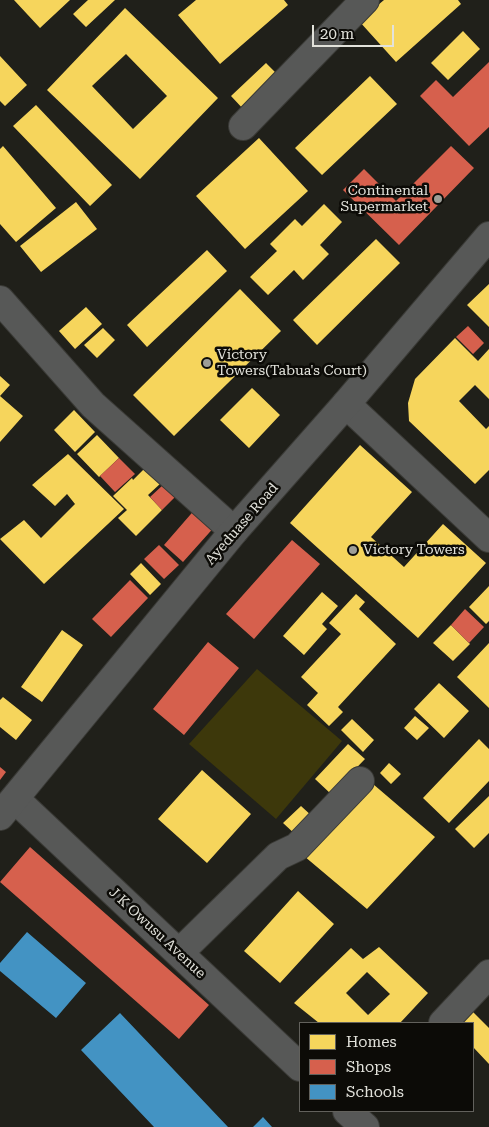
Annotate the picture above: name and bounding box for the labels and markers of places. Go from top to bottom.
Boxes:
place label: Continental Supermarket [340,183,428,216]
marker: Continental Supermarket [432,193,444,205]
place label: Victory Towers(Tabua's Court) [217,347,367,380]
marker: Victory Towers(Tabua's Court) [201,357,213,369]
place label: Victory Towers [363,542,465,558]
marker: Victory Towers [347,544,359,556]

